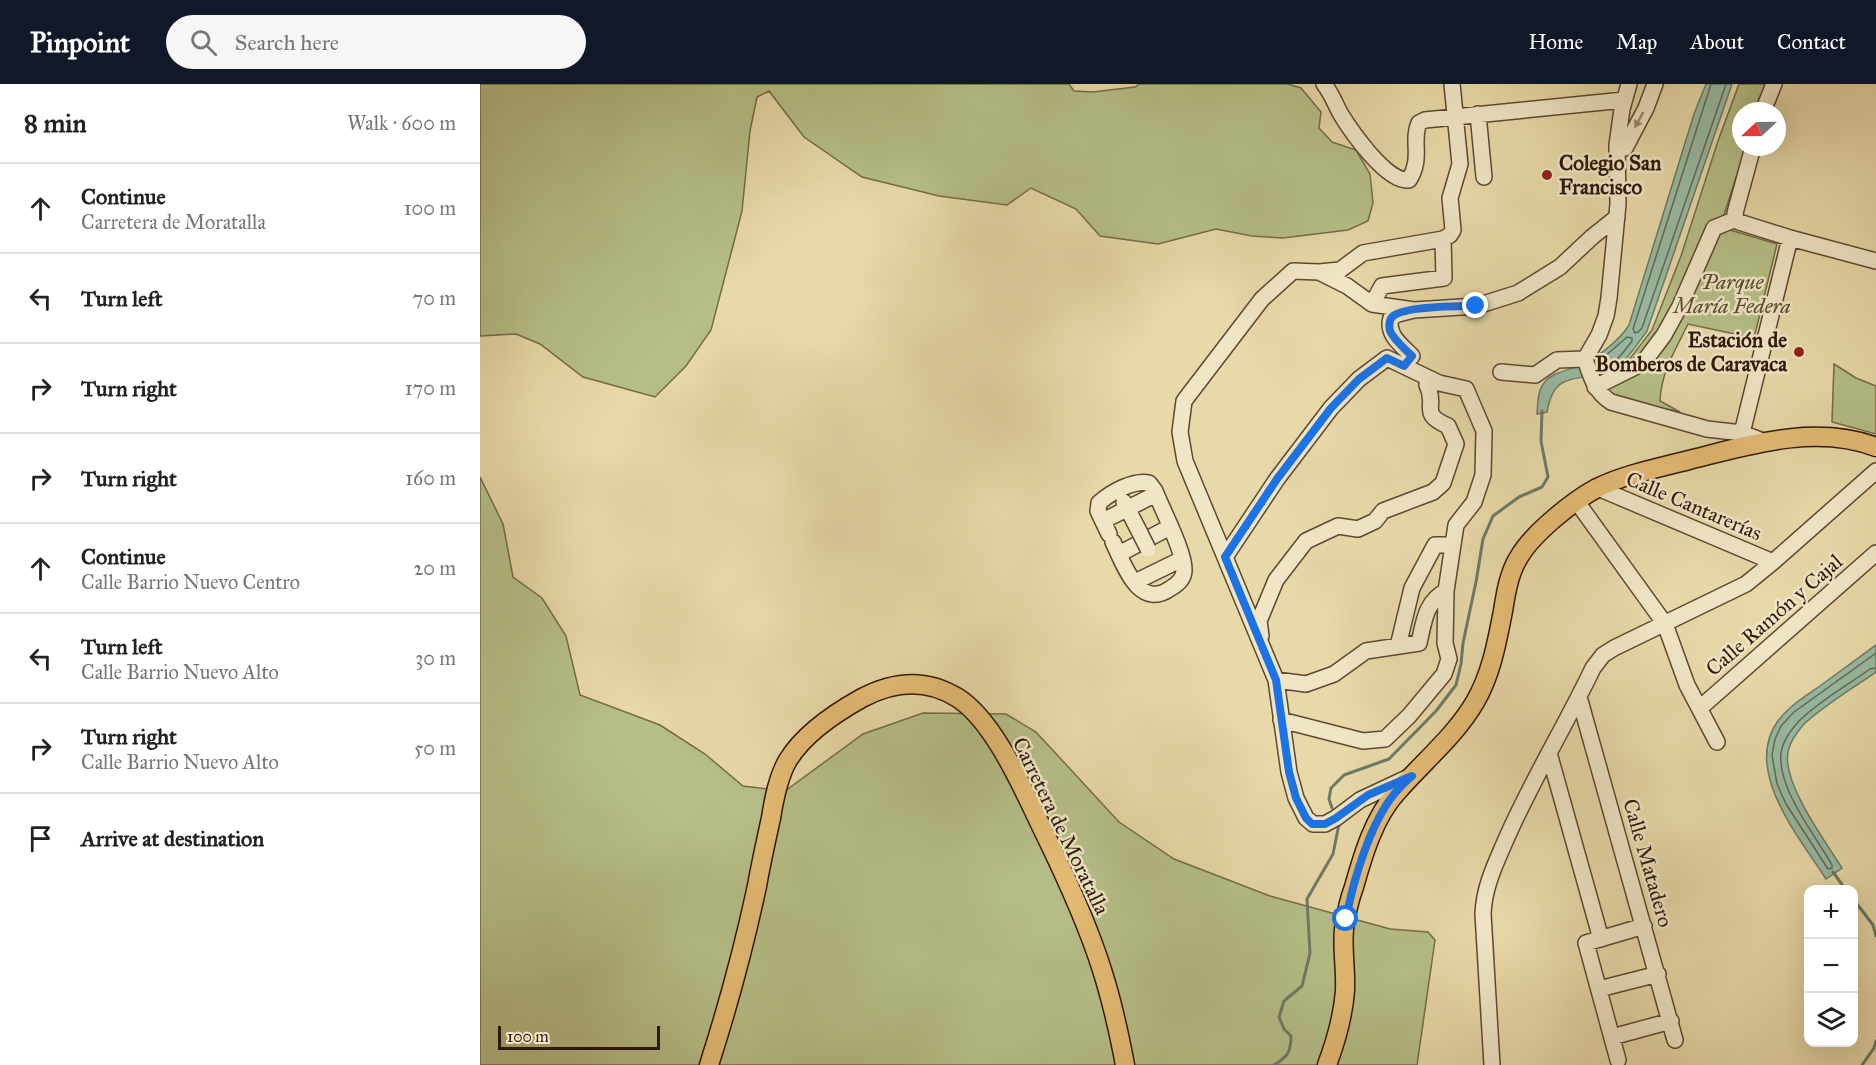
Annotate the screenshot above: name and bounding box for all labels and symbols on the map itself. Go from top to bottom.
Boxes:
north arrow [1732,102,1786,156]
one-way arrow [1635,111,1645,129]
place label: Colegio San Francisco [1559,150,1662,200]
marker: Colegio San Francisco [1540,168,1554,182]
park label: Parque María Federa [1671,269,1791,319]
route end [1462,292,1488,318]
place label: Estación de Bomberos de Caravaca [1595,327,1788,377]
marker: Estación de Bomberos de Caravaca [1792,345,1806,359]
street label: Calle Cantarerías [1622,466,1766,546]
street label: Calle Ramón y Cajal [1700,548,1848,681]
street label: Carretera de Moratalla [1007,733,1115,919]
street label: Calle Matadero [1617,796,1679,930]
route start [1332,905,1358,931]
scale bar [498,1023,660,1050]

